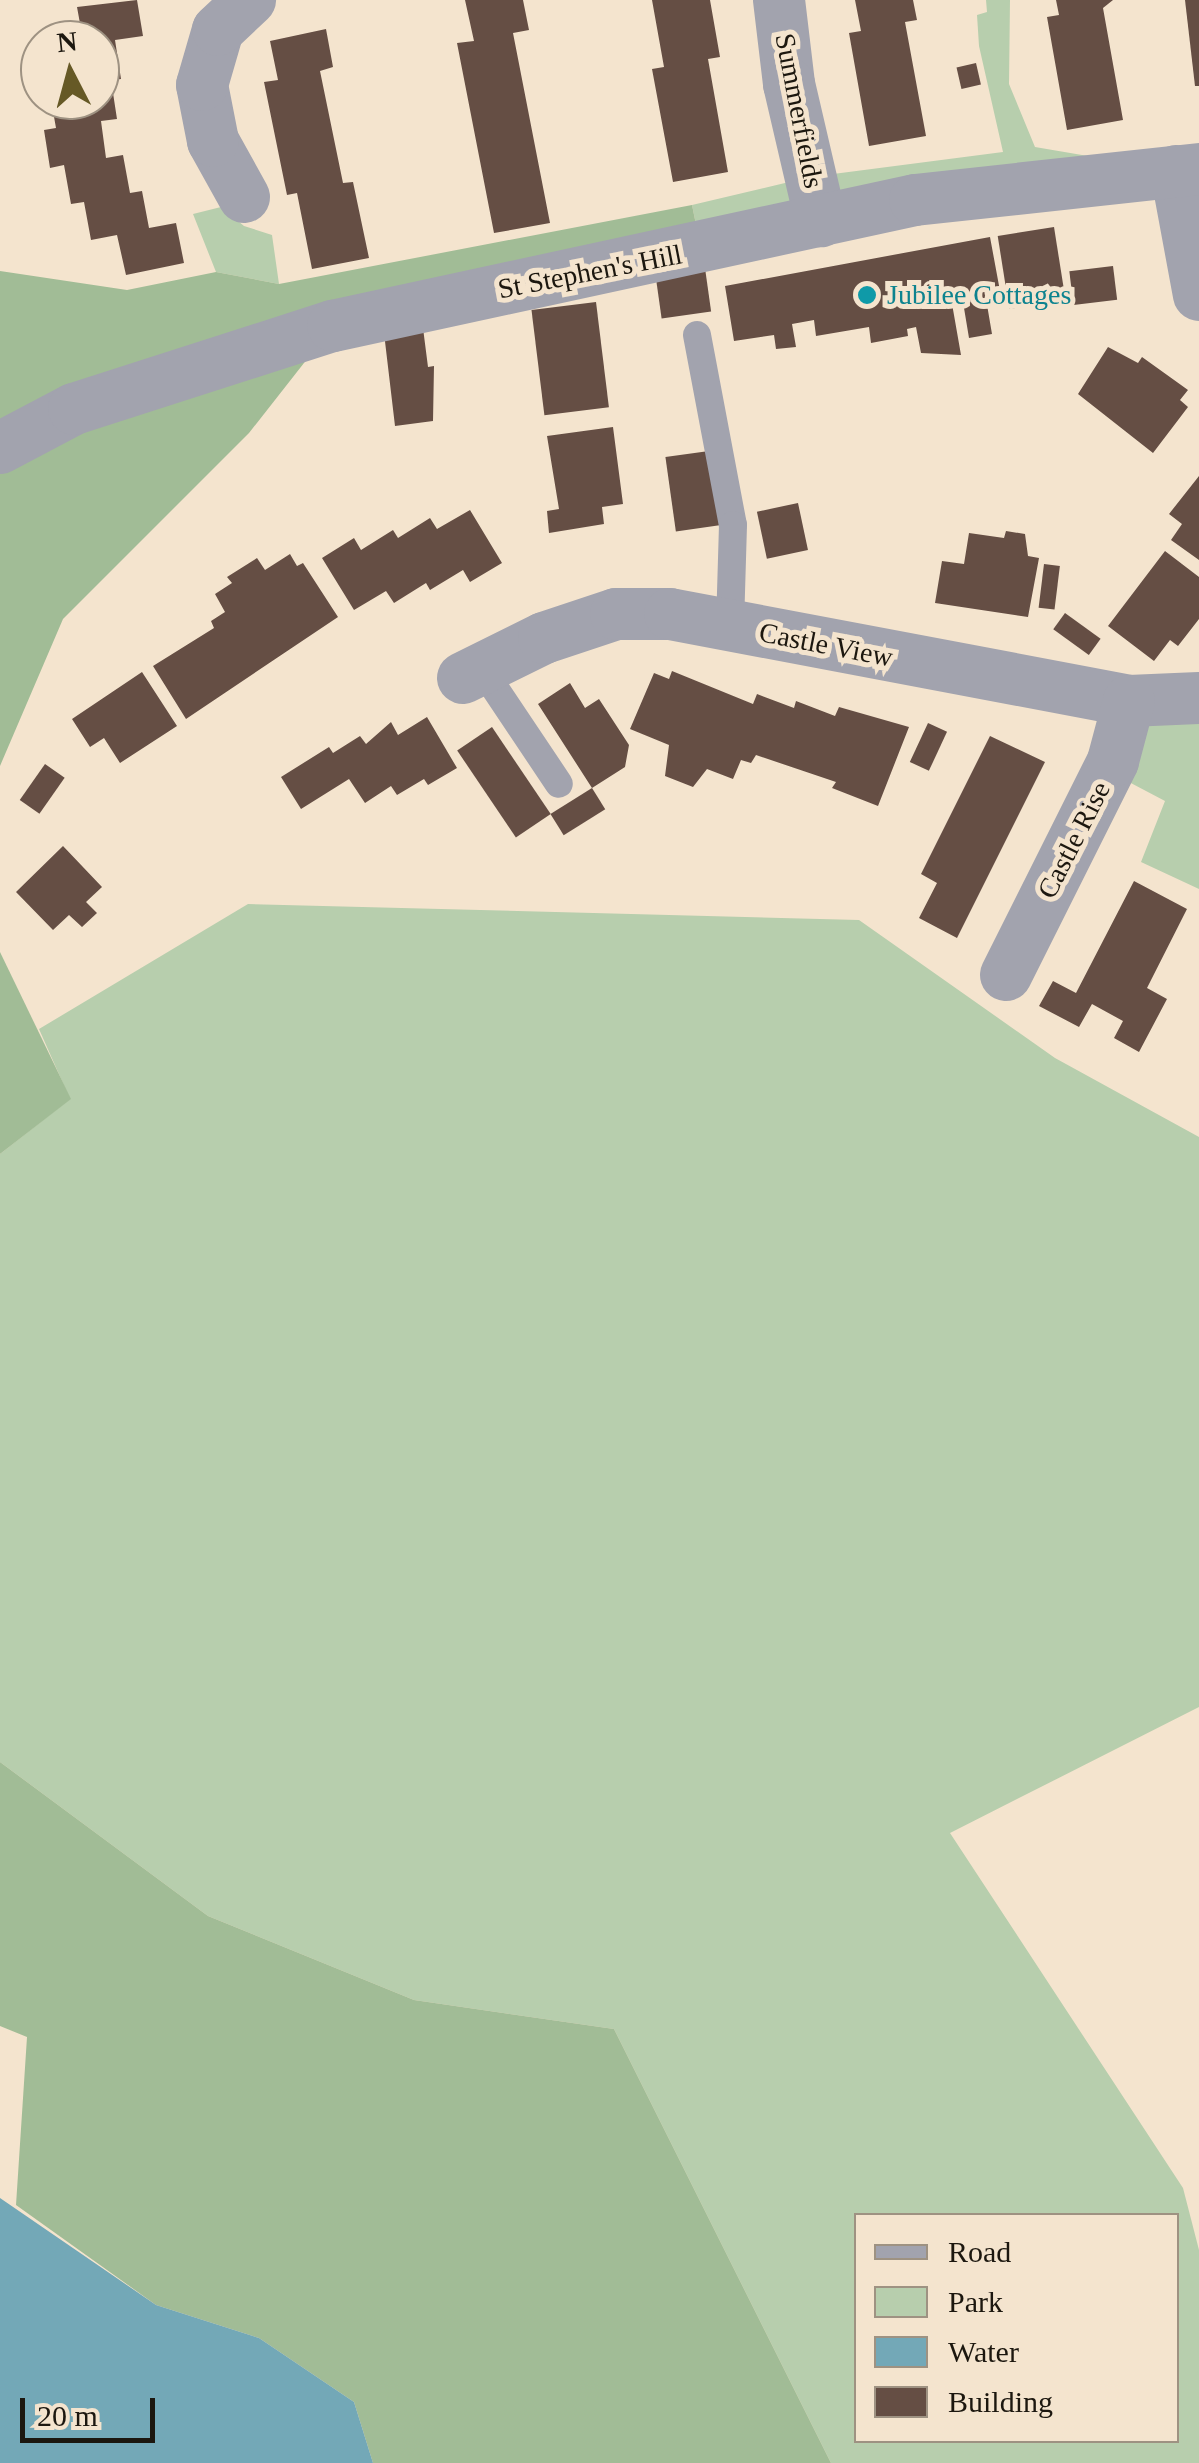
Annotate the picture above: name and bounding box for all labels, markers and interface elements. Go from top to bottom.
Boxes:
north arrow [20,20,120,120]
text: N [55,25,79,58]
street label: Summerfields [768,31,830,191]
street label: St Stephen's Hill [495,238,685,306]
place label: Jubilee Cottages [887,278,1071,312]
marker: Jubilee Cottages [856,284,878,306]
street label: Castle View [756,616,896,674]
street label: Castle Rise [1030,776,1118,904]
legend [854,2213,1179,2443]
text: Road [948,2235,1011,2268]
text: Park [948,2285,1003,2318]
text: Water [948,2335,1019,2368]
scale bar [25,2378,160,2440]
text: Building [948,2385,1053,2418]
text: 20 m [37,2399,98,2432]

